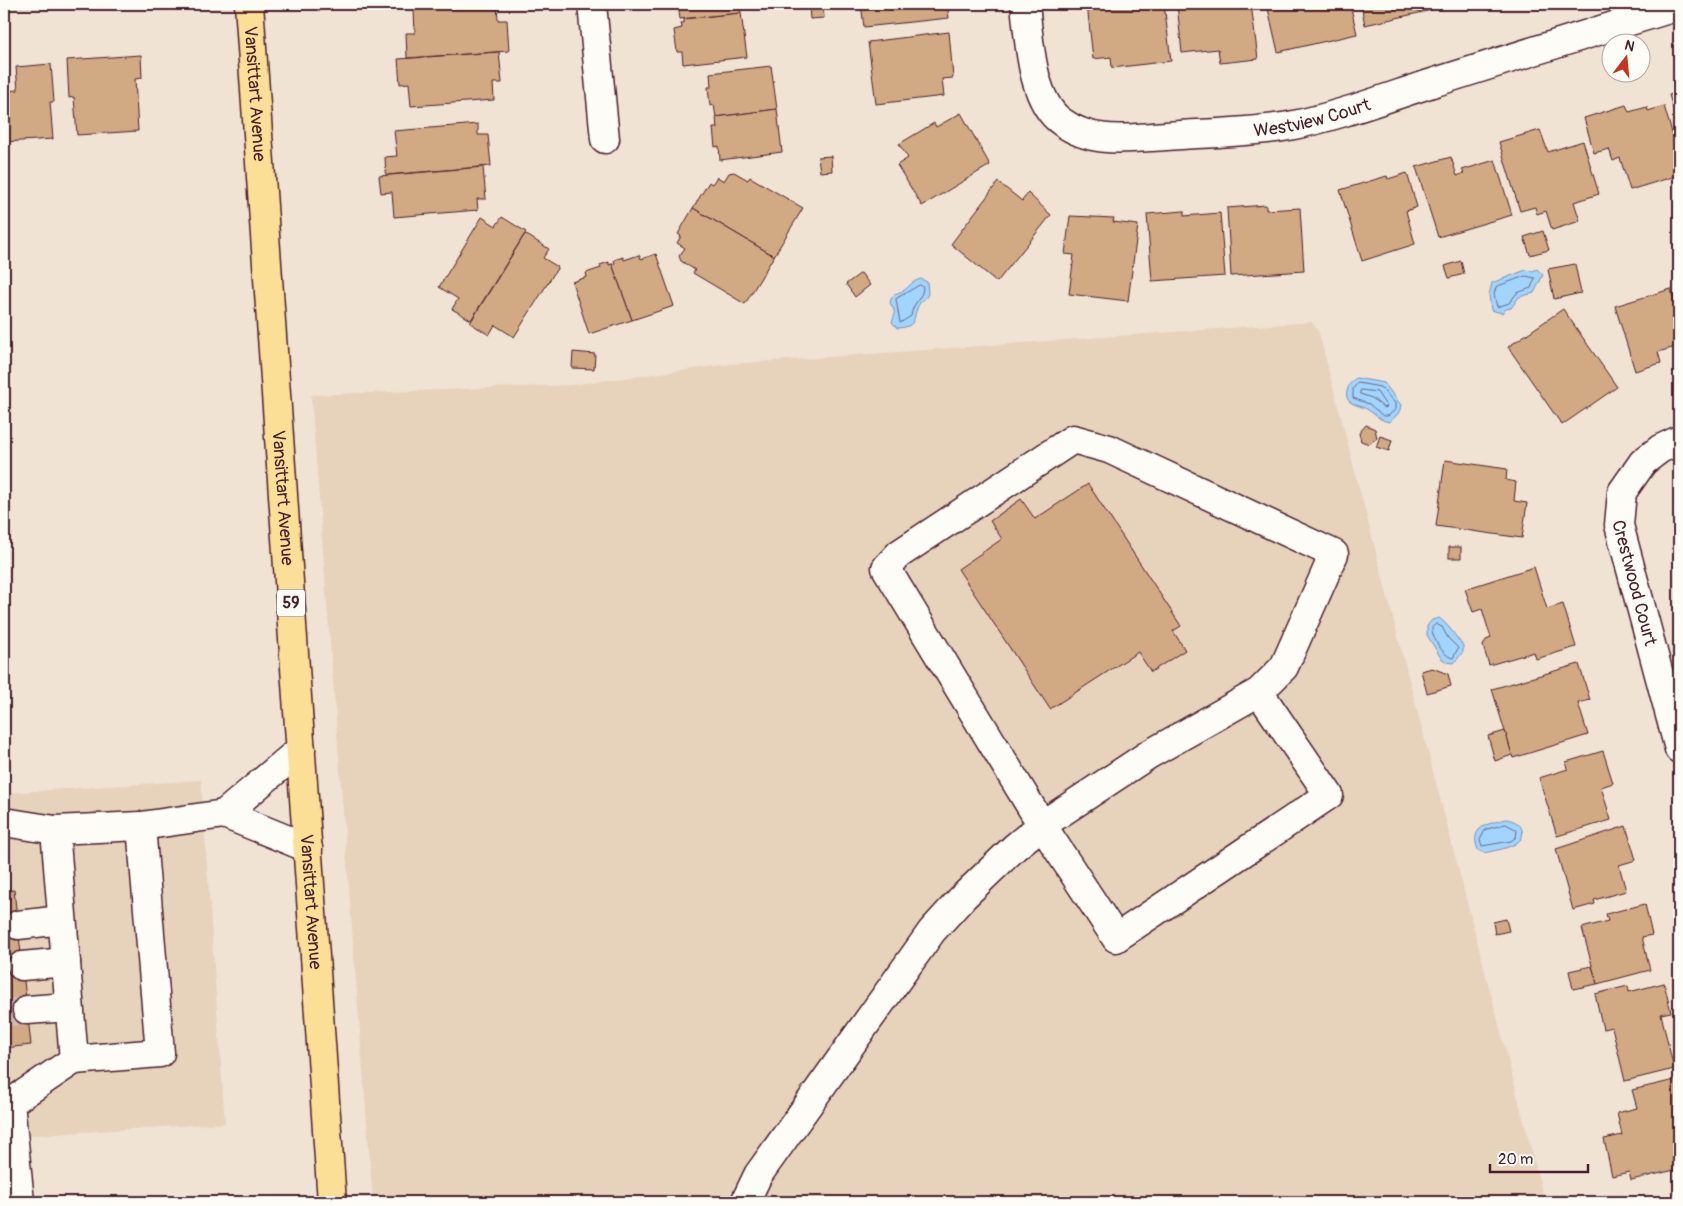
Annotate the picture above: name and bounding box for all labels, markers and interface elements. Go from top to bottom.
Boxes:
street label: Vansittart Avenue [239,25,271,162]
north arrow [1600,32,1650,82]
text: N [1623,37,1636,55]
street label: Westview Court [1252,93,1374,142]
street label: Vansittart Avenue [267,429,299,566]
street label: Crestwood Court [1607,517,1662,649]
road number: 59 [277,590,305,616]
street label: Vansittart Avenue [295,833,327,970]
scale bar [1490,1141,1588,1173]
text: 20 m [1498,1150,1533,1169]

